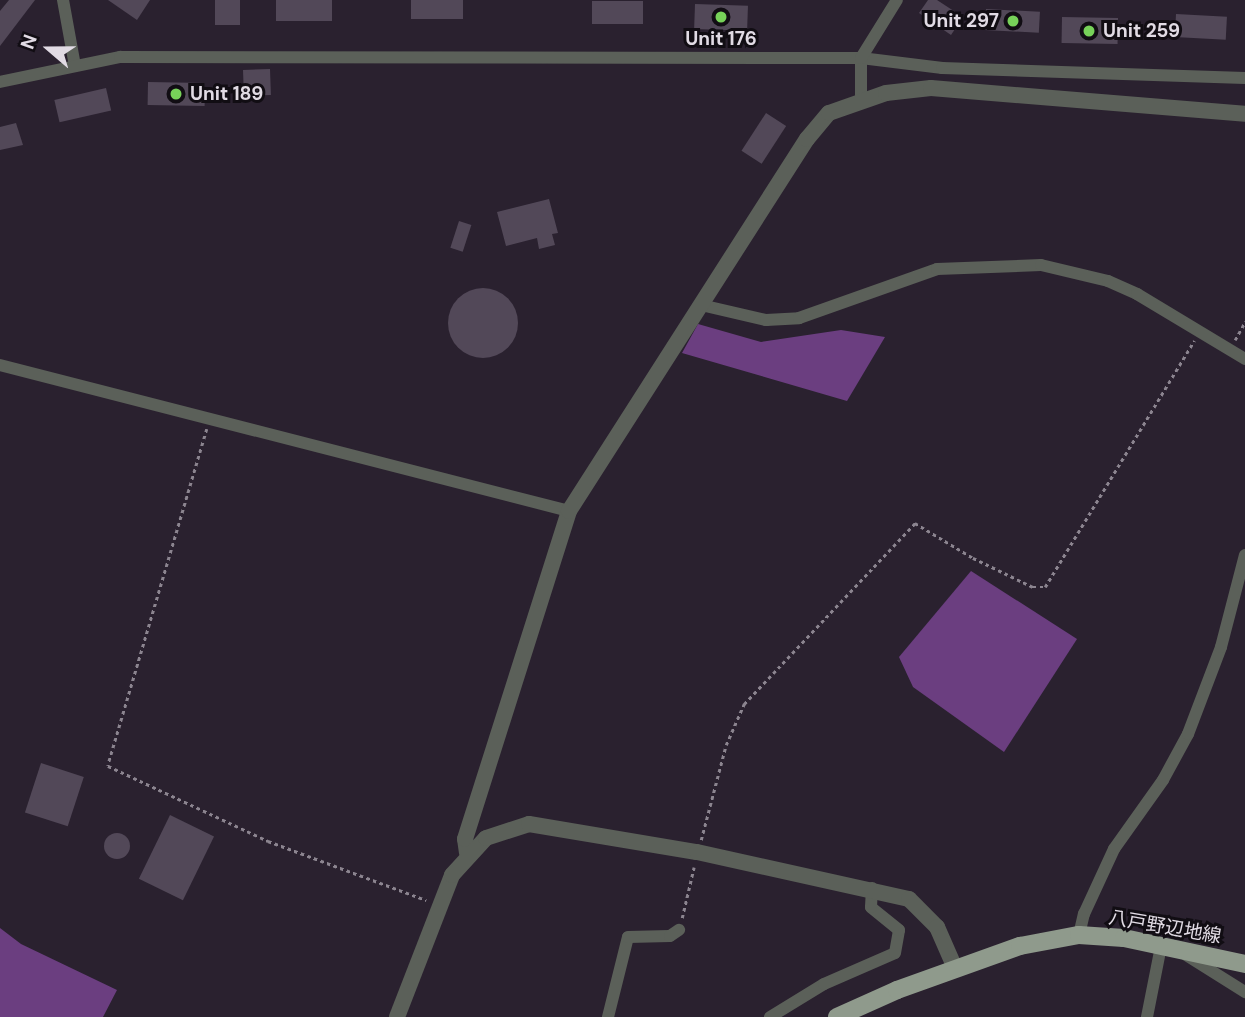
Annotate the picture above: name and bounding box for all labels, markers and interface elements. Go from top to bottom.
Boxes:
marker: Unit 176 [713,9,729,25]
place label: Unit 297 [923,10,999,32]
marker: Unit 297 [1005,13,1021,29]
north arrow [14,14,84,84]
place label: Unit 259 [1103,20,1180,42]
marker: Unit 259 [1081,23,1097,39]
place label: Unit 176 [685,28,757,50]
text: N [15,31,43,52]
place label: Unit 189 [190,83,263,105]
marker: Unit 189 [168,86,184,102]
street label: 八戸野辺地線 [1107,906,1223,948]

